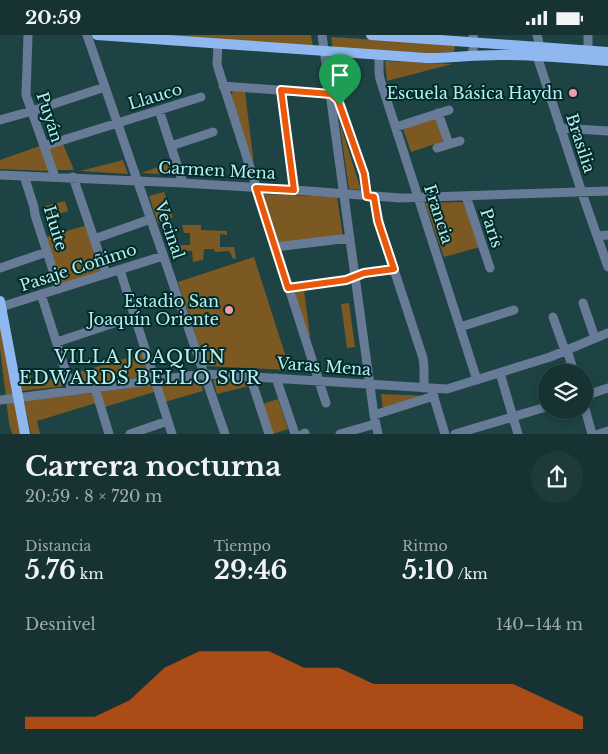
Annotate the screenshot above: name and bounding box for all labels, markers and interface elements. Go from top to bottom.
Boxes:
text: 20:59 [25,6,81,29]
pin [319,54,361,105]
icon: arrive [326,61,354,89]
street label: Llauco [126,78,184,114]
place label: Escuela Básica Haydn [386,83,563,103]
marker: Escuela Básica Haydn [567,87,579,99]
street label: Puyán [33,89,67,145]
street label: Brasilia [562,111,600,175]
street label: Carmen Mena [158,157,276,183]
street label: Francia [420,182,458,246]
street label: Vecinal [151,198,189,261]
street label: Huite [40,203,72,253]
street label: París [476,206,508,250]
street label: Pasaje Coñimo [17,239,139,295]
place label: Estadio San Joaquín Oriente [86,291,219,329]
marker: Estadio San Joaquín Oriente [223,304,235,316]
district label: VILLA JOAQUÍN EDWARDS BELLO SUR [19,345,261,389]
street label: Varas Mena [275,353,372,379]
map controls [538,364,593,419]
button: layers [538,364,593,419]
text: Carrera nocturna [25,449,281,484]
button: share [531,451,583,503]
text: 20:59 · 8 × 720 m [25,486,162,506]
text: Distancia [25,537,91,555]
text: Tiempo [214,537,271,555]
text: Ritmo [402,537,448,555]
text: 5.76 [25,555,76,586]
text: 29:46 [214,555,287,586]
text: 5:10 [402,555,454,586]
text: km [76,565,103,583]
text: /km [454,565,488,583]
text: Desnivel [25,614,96,634]
text: 140–144 m [496,614,583,634]

